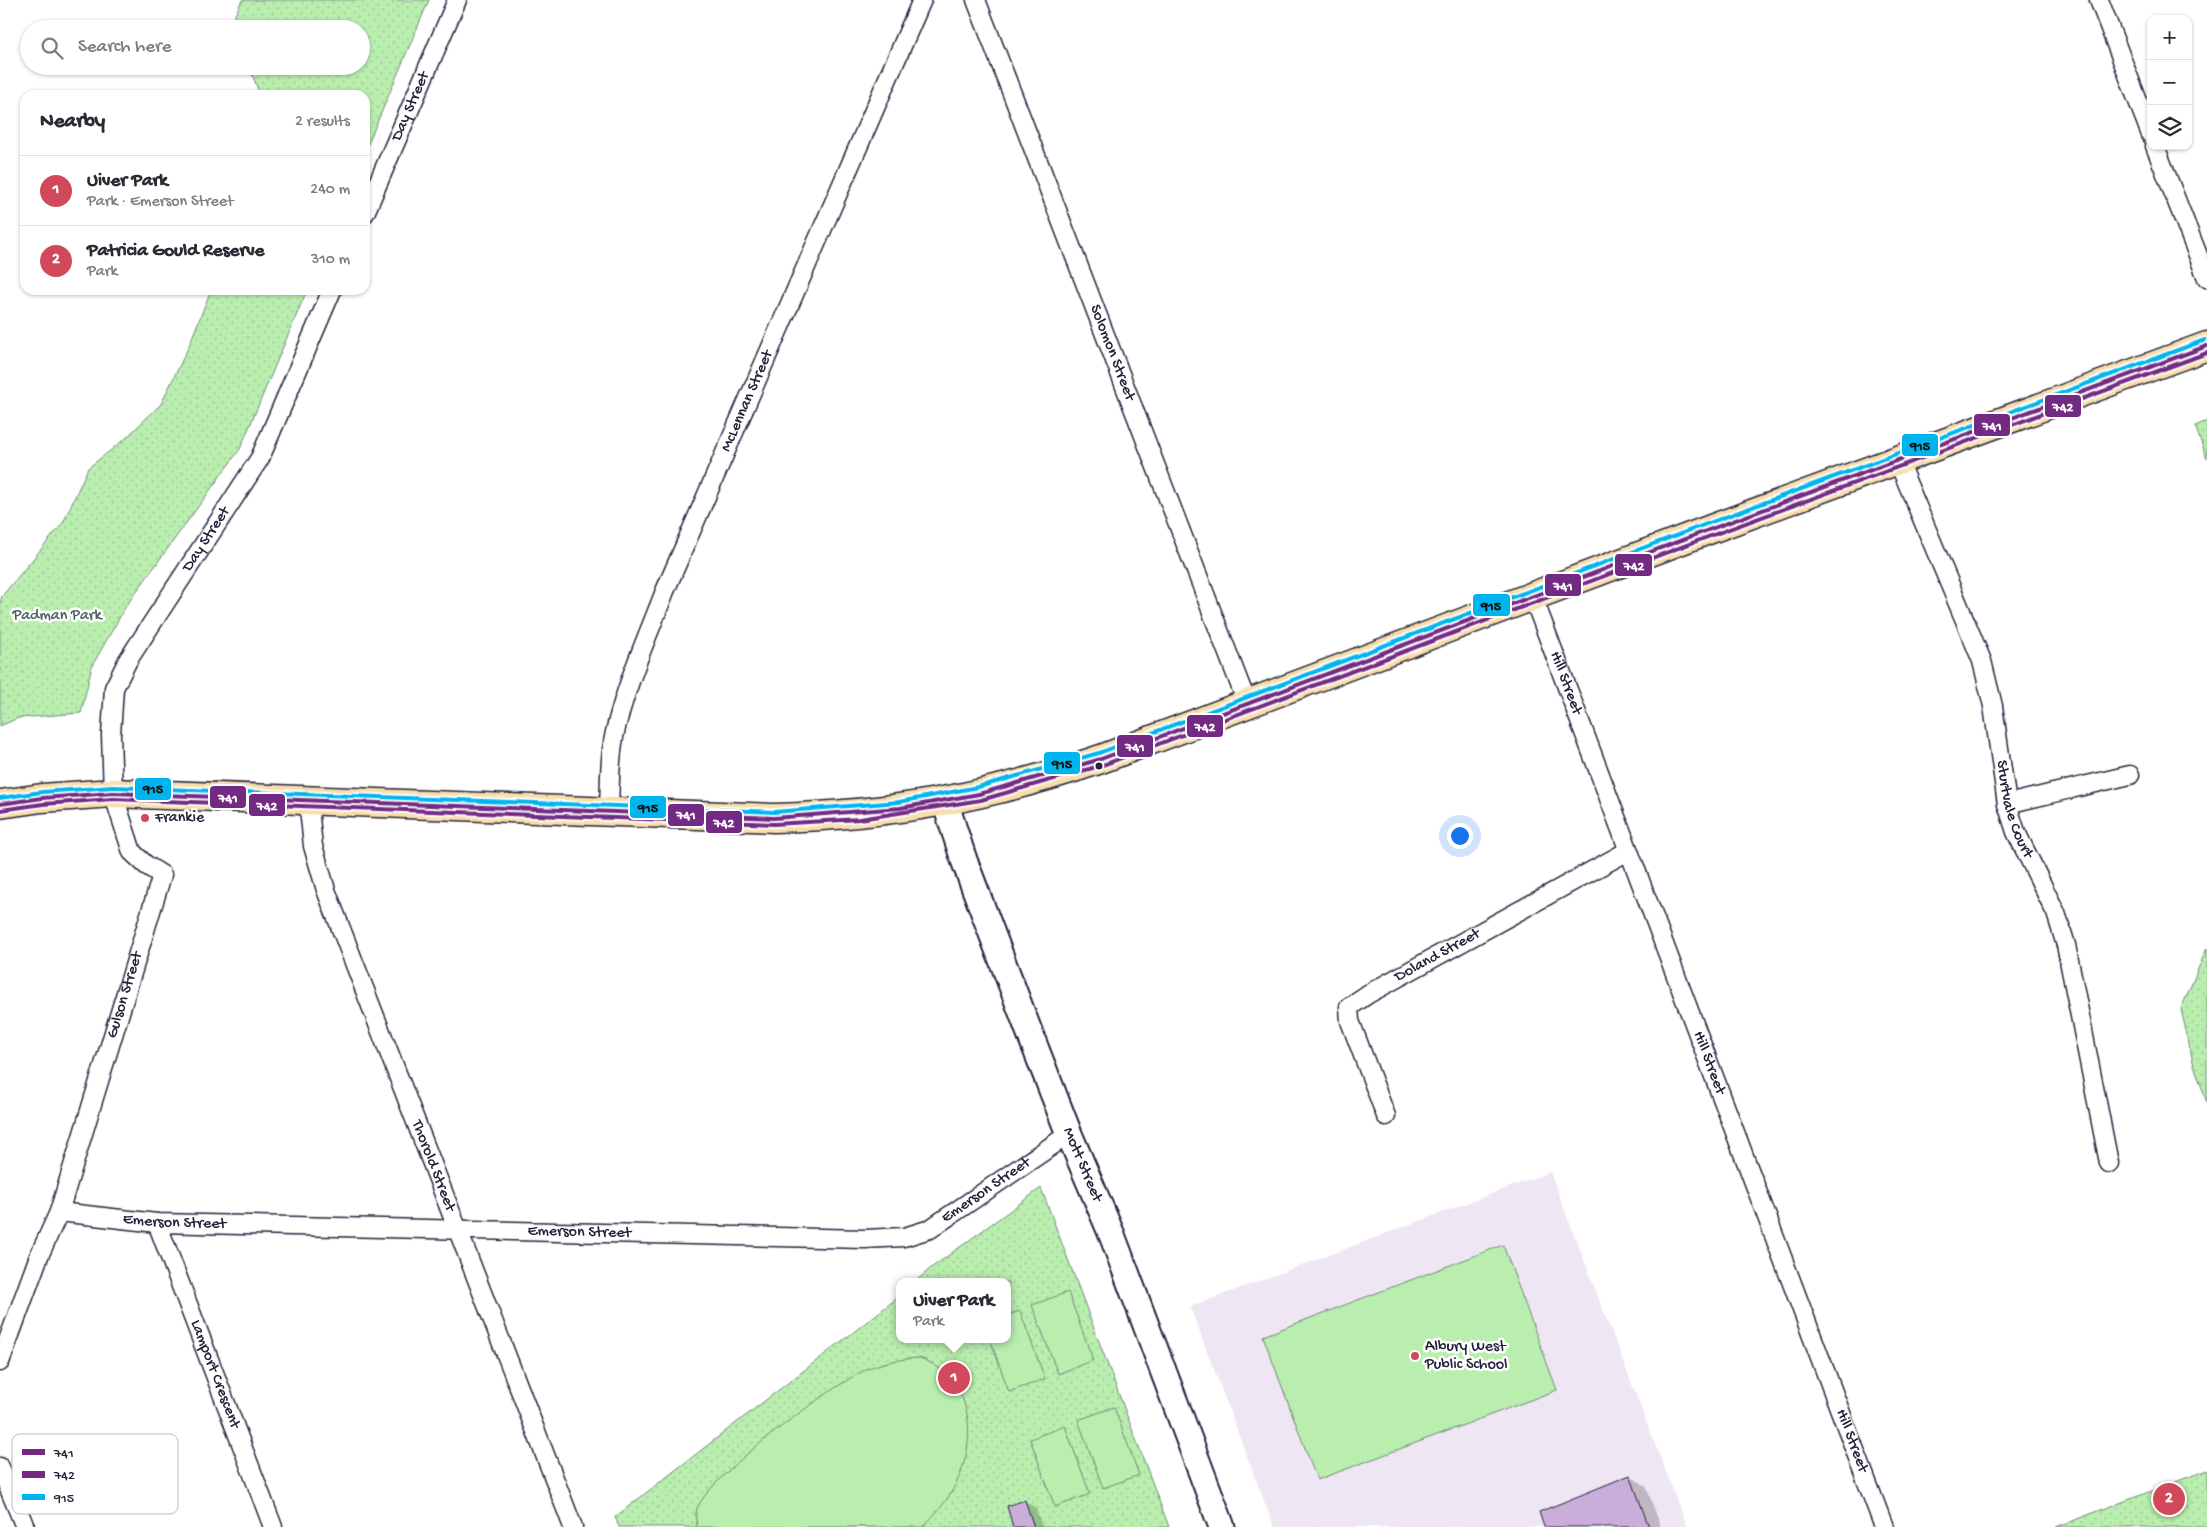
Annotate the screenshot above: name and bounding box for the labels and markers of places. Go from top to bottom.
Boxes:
unlabelled marker [1094,761,1104,771]
place label: Frankie [154,809,205,828]
marker: Frankie [139,812,151,824]
place label: Albury West Public School [1424,1338,1508,1375]
marker: Albury West Public School [1409,1350,1421,1362]
pin: 1 [938,1359,970,1397]
pin: 2 [2153,1480,2185,1518]

